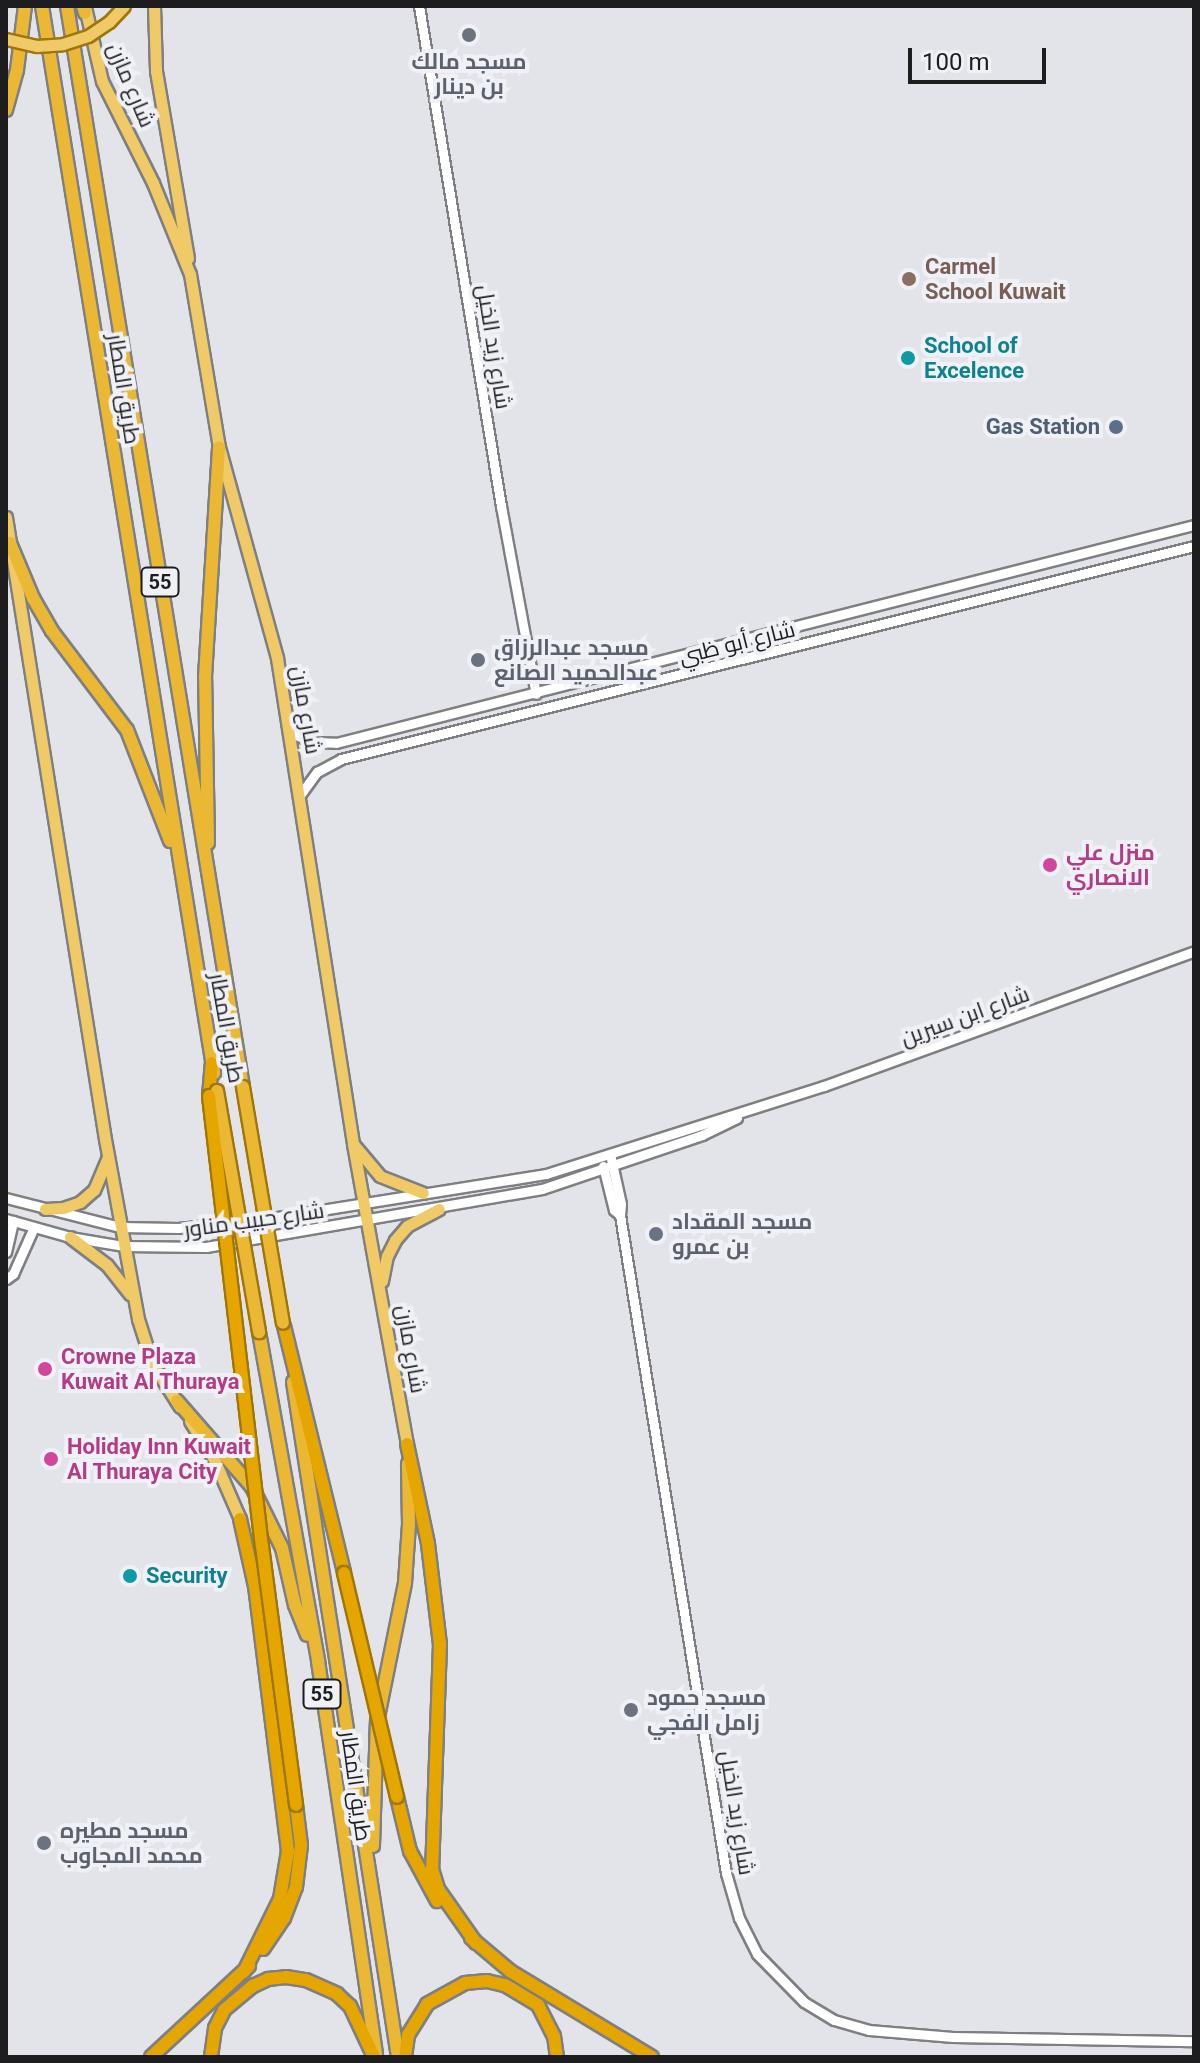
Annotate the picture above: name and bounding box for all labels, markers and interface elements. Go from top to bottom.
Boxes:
marker: مسجد مالك بن دينار [460,26,478,44]
scale bar [912,32,1050,82]
street label: شارع مازن [101,39,161,131]
place label: مسجد مالك بن دينار [412,48,526,100]
text: 100 m [922,48,989,76]
place label: Carmel School Kuwait [925,253,1066,304]
marker: Carmel School Kuwait [900,270,918,288]
street label: شارع زيد الخيل [471,283,517,411]
street label: طريق المطار [102,332,146,446]
place label: School of Excelence [924,332,1024,384]
marker: School of Excelence [899,349,917,367]
place label: Gas Station [986,414,1100,440]
marker: Gas Station [1107,418,1125,436]
road number: 55 [140,566,180,598]
street label: شارع أبو ظبي [676,616,798,670]
place label: مسجد عبدالرزاق عبدالحميد الصانع [494,634,658,686]
marker: مسجد عبدالرزاق عبدالحميد الصانع [469,651,487,669]
street label: شارع مازن [285,664,327,756]
place label: منزل علي الانصاري [1066,839,1155,890]
marker: منزل علي الانصاري [1041,856,1059,874]
street label: طريق المطار [204,971,250,1085]
street label: شارع ابن سيرين [897,981,1033,1051]
street label: شارع حبيب مناور [182,1197,326,1243]
place label: مسجد المقداد بن عمرو [672,1208,812,1260]
marker: مسجد المقداد بن عمرو [647,1225,665,1243]
street label: شارع مازن [390,1303,432,1395]
place label: Crowne Plaza Kuwait Al Thuraya [61,1343,240,1394]
marker: Crowne Plaza Kuwait Al Thuraya [36,1360,54,1378]
place label: Holiday Inn Kuwait Al Thuraya City [67,1433,251,1484]
marker: Holiday Inn Kuwait Al Thuraya City [42,1450,60,1468]
place label: Security [146,1563,228,1589]
marker: Security [121,1567,139,1585]
road number: 55 [302,1678,342,1710]
place label: مسجد حمود زامل الفجي [647,1684,766,1736]
marker: مسجد حمود زامل الفجي [622,1701,640,1719]
street label: طريق المطار [335,1729,377,1843]
street label: شارع زيد الخيل [714,1749,760,1877]
place label: مسجد مطيره محمد المجاوب [60,1817,203,1868]
marker: مسجد مطيره محمد المجاوب [35,1834,53,1852]

